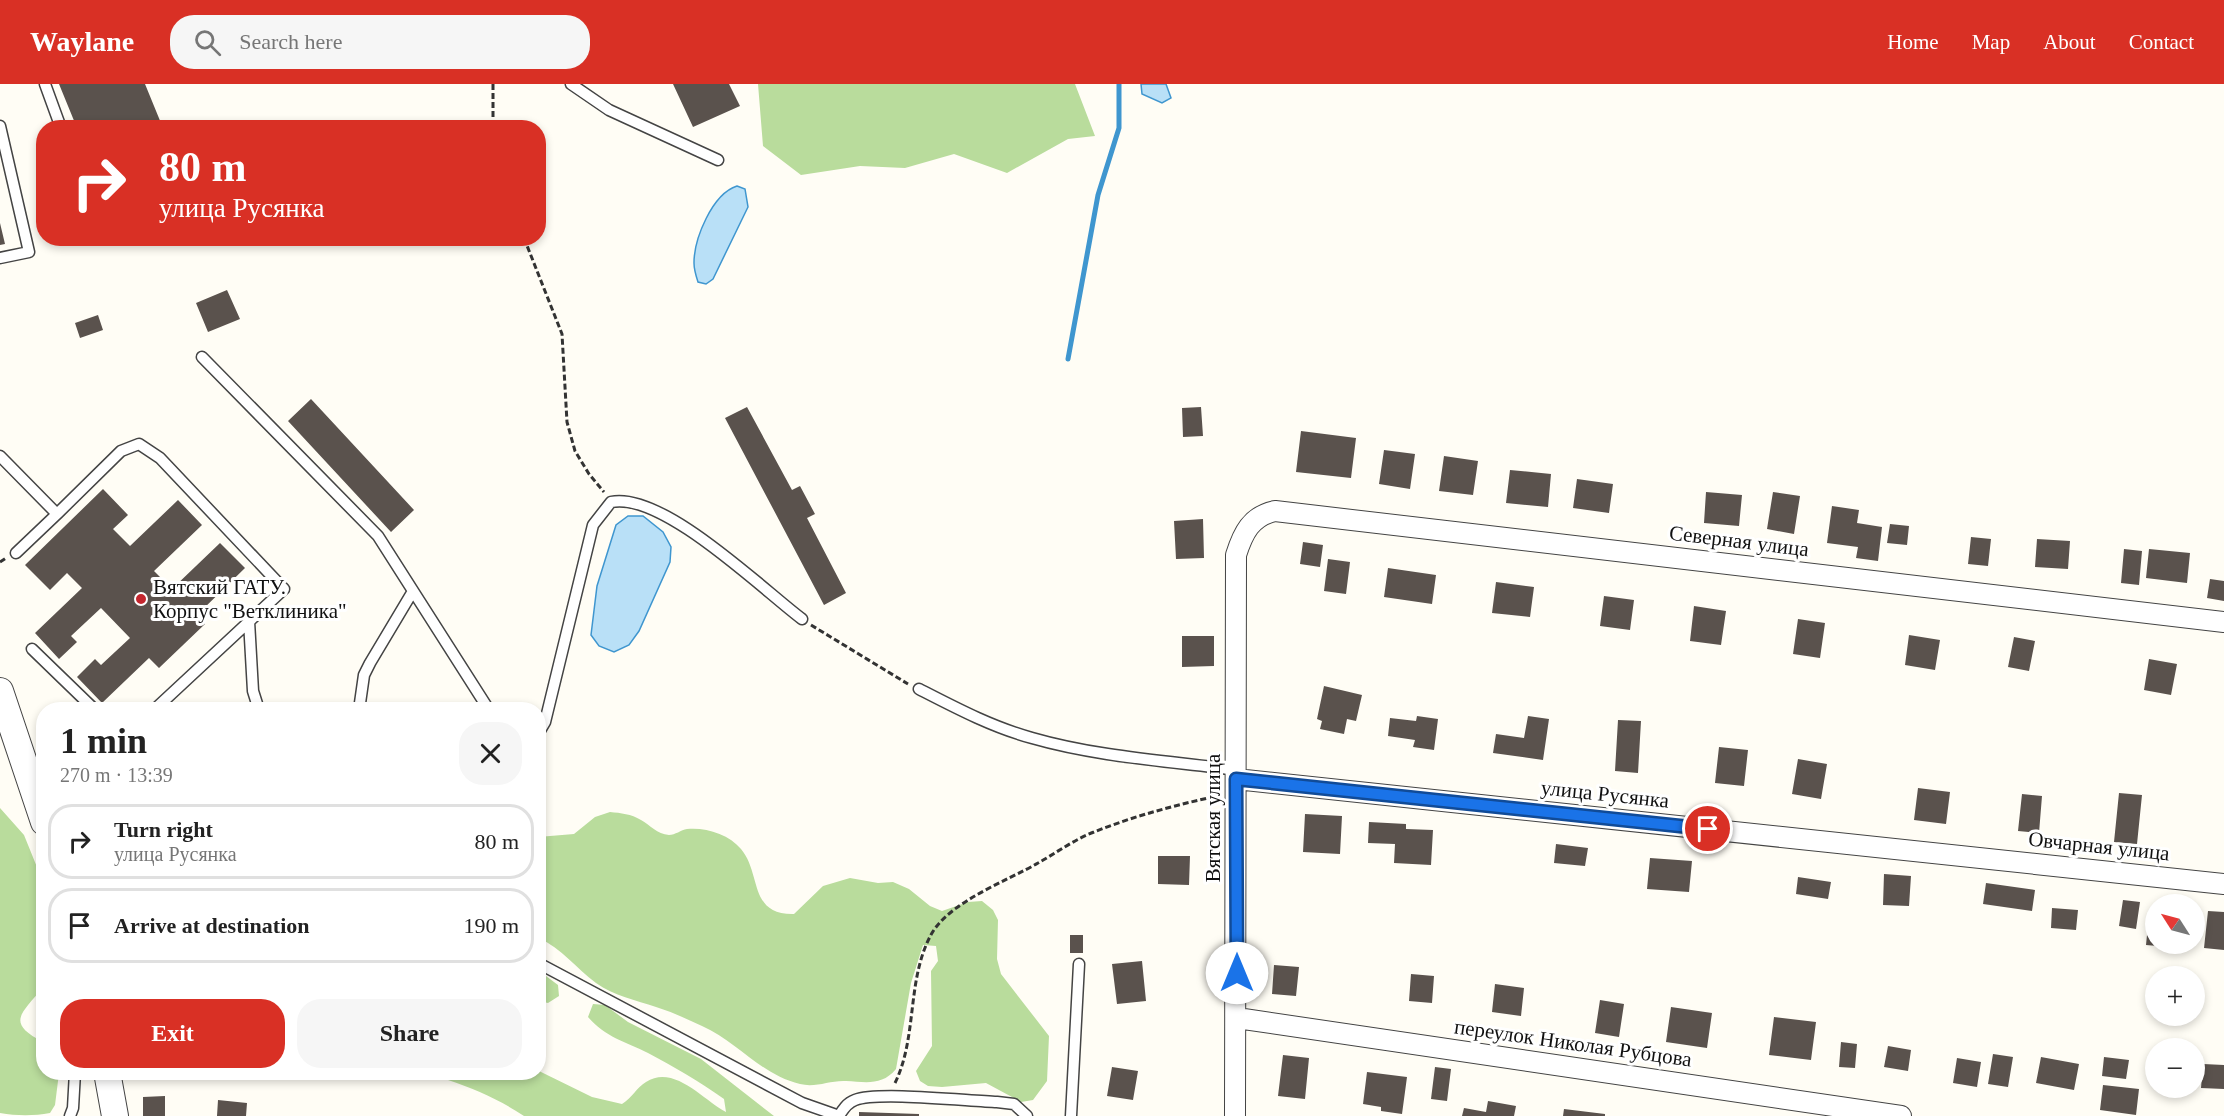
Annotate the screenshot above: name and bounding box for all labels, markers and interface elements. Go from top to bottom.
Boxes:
search box [170,15,590,69]
text: Waylane [30,26,134,57]
icon: search [191,26,224,59]
text: Search here [239,29,342,54]
text: Home [1887,30,1939,54]
text: Map [1972,30,2010,54]
text: About [2043,30,2096,54]
text: Contact [2129,30,2194,54]
icon: right [60,144,138,222]
text: 80 m [159,144,247,190]
text: улица Русянка [159,193,324,223]
street label: Северная улица [1668,521,1811,562]
place label: Вятский ГАТУ. Корпус "Ветклиника" [153,575,347,623]
marker: Вятский ГАТУ. Корпус "Ветклиника" [134,592,148,606]
text: 1 min [60,721,147,761]
button: close [459,722,522,785]
street label: Вятская улица [1201,753,1225,882]
text: 270 m · 13:39 [60,764,173,786]
street label: улица Русянка [1540,775,1671,813]
pin [1682,803,1733,854]
icon: arrive [1691,812,1724,845]
text: Turn right [114,817,213,842]
icon: right [63,825,96,858]
street label: Овчарная улица [2027,827,2172,865]
text: 80 m [474,829,519,854]
text: улица Русянка [114,843,237,865]
north arrow [2145,894,2205,954]
map controls [2145,894,2205,1098]
icon: arrive [63,909,96,942]
text: Arrive at destination [114,913,310,938]
text: 190 m [463,913,519,938]
position arrow [1205,941,1269,1005]
button: + [2145,966,2205,1026]
button: Exit [60,999,285,1068]
button: Share [297,999,522,1068]
street label: переулок Николая Рубцова [1453,1014,1694,1072]
button: − [2145,1038,2205,1098]

